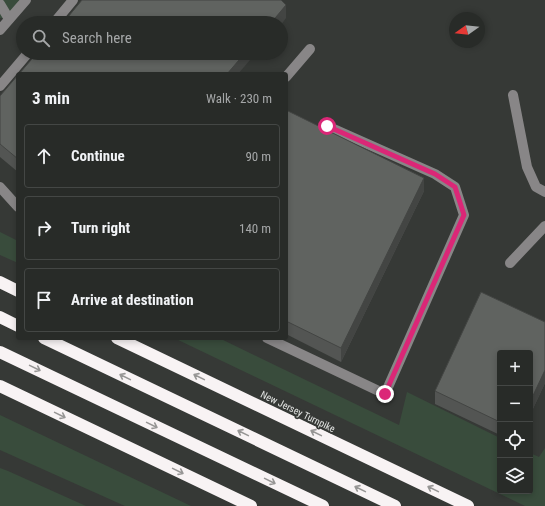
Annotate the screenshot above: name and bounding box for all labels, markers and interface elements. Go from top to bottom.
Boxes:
north arrow [449,12,485,48]
search box [16,16,288,60]
icon: search [30,27,52,49]
text: Search here [62,29,132,47]
text: 3 min [32,88,70,108]
text: Walk · 230 m [206,91,272,106]
route start [318,117,336,135]
icon: ahead [33,145,55,167]
text: Continue [71,147,125,165]
text: 90 m [245,149,271,164]
icon: right [33,217,55,239]
text: Turn right [71,219,130,237]
text: 140 m [239,221,271,236]
icon: arrive [33,289,55,311]
text: Arrive at destination [71,291,194,309]
map controls [497,350,533,494]
button: + [497,350,533,386]
one-way arrow [29,365,41,373]
one-way arrow [120,373,132,380]
one-way arrow [193,373,205,380]
route end [376,385,394,403]
button: − [497,386,533,422]
street label: New Jersey Turnpike [259,389,337,434]
one-way arrow [54,412,66,419]
one-way arrow [146,422,158,429]
button: locate [497,422,533,458]
one-way arrow [237,429,249,436]
one-way arrow [310,429,322,436]
button: layers [497,458,533,494]
one-way arrow [171,468,183,475]
one-way arrow [263,478,275,485]
one-way arrow [354,485,366,492]
one-way arrow [428,485,440,492]

